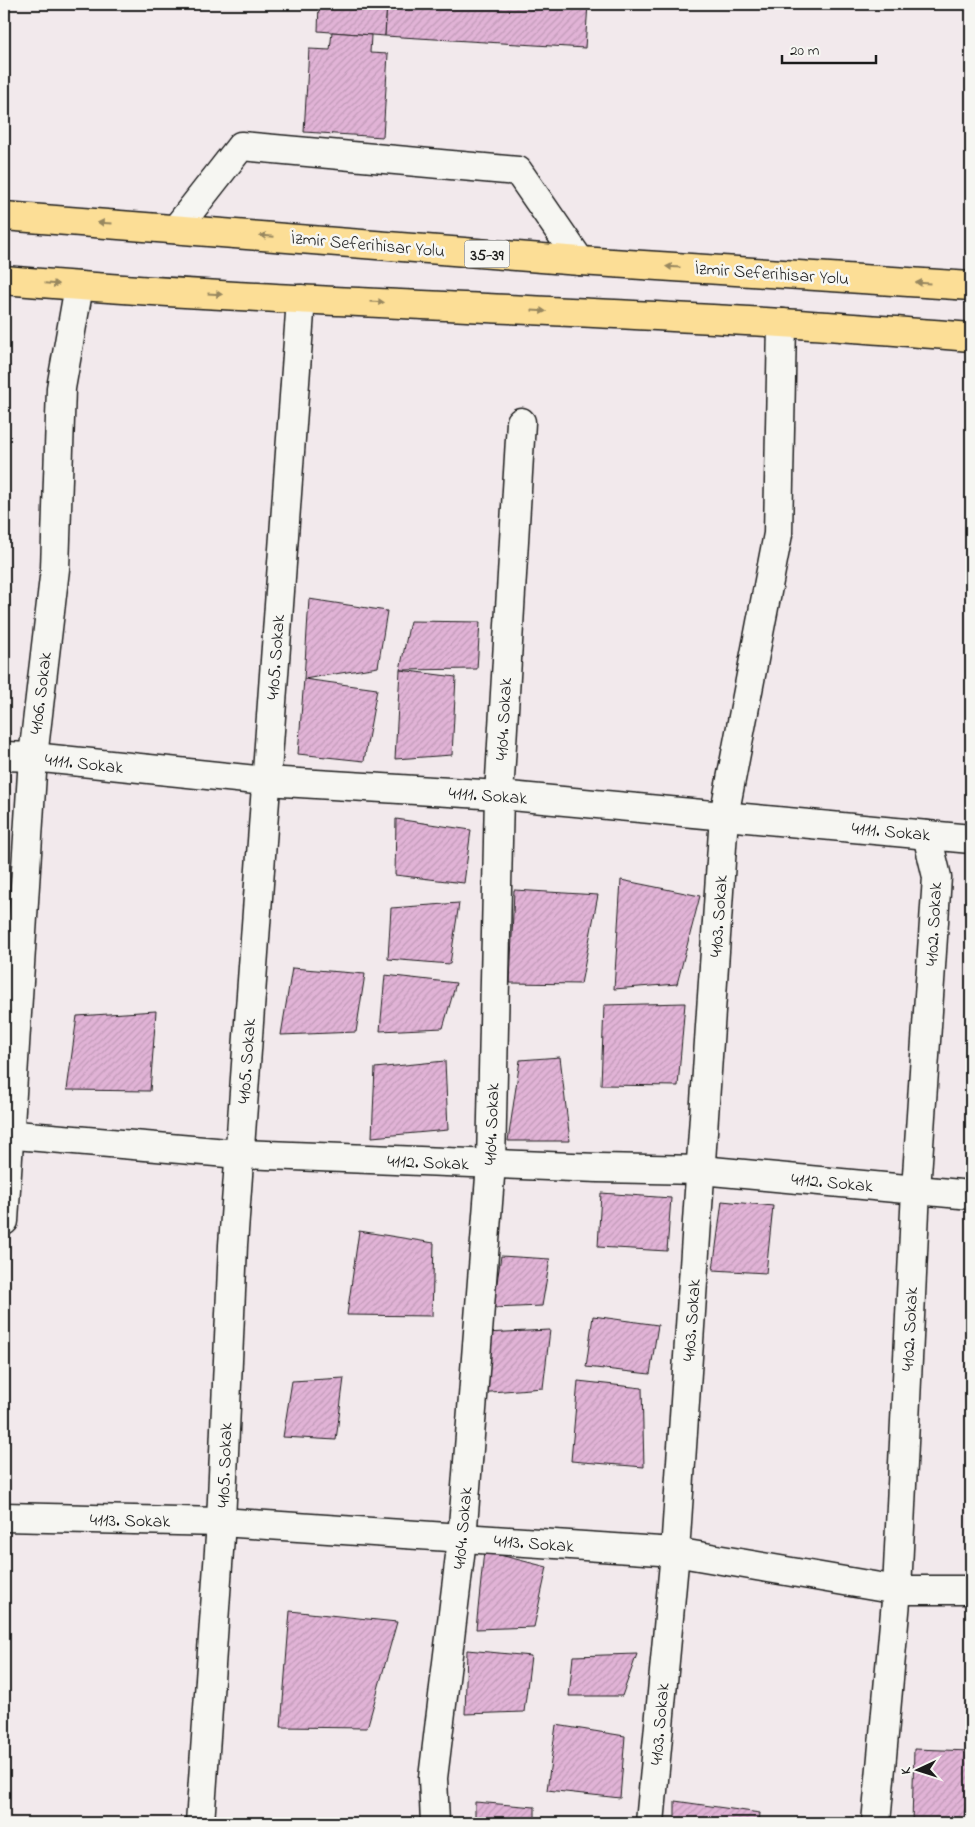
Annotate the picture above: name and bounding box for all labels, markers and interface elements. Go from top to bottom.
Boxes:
scale bar [782,32,876,64]
text: 20 m [790,40,820,62]
one-way arrow [97,219,113,227]
street label: İzmir Seferihisar Yolu [290,226,446,266]
one-way arrow [259,232,275,240]
road number: 35-39 [464,240,510,268]
street label: İzmir Seferihisar Yolu [694,257,850,293]
one-way arrow [665,263,681,271]
one-way arrow [914,279,930,287]
one-way arrow [45,280,61,288]
one-way arrow [207,290,223,298]
one-way arrow [369,299,385,307]
one-way arrow [531,307,547,315]
street label: 4105. Sokak [261,614,293,701]
street label: 4106. Sokak [24,650,60,736]
street label: 4104. Sokak [490,677,520,761]
street label: 4111. Sokak [43,748,124,782]
street label: 4111. Sokak [448,781,528,813]
street label: 4111. Sokak [851,817,931,849]
street label: 4103. Sokak [704,874,736,958]
street label: 4102. Sokak [920,881,950,967]
street label: 4105. Sokak [232,1018,264,1105]
street label: 4104. Sokak [479,1082,507,1166]
street label: 4112. Sokak [387,1150,469,1178]
street label: 4112. Sokak [790,1167,874,1201]
street label: 4103. Sokak [677,1278,709,1362]
street label: 4102. Sokak [896,1286,926,1372]
street label: 4105. Sokak [212,1422,240,1508]
street label: 4104. Sokak [447,1486,481,1570]
street label: 4113. Sokak [90,1508,170,1536]
street label: 4113. Sokak [493,1529,575,1561]
street label: 4103. Sokak [644,1682,678,1766]
north arrow [892,1744,942,1794]
text: K [896,1765,917,1775]

